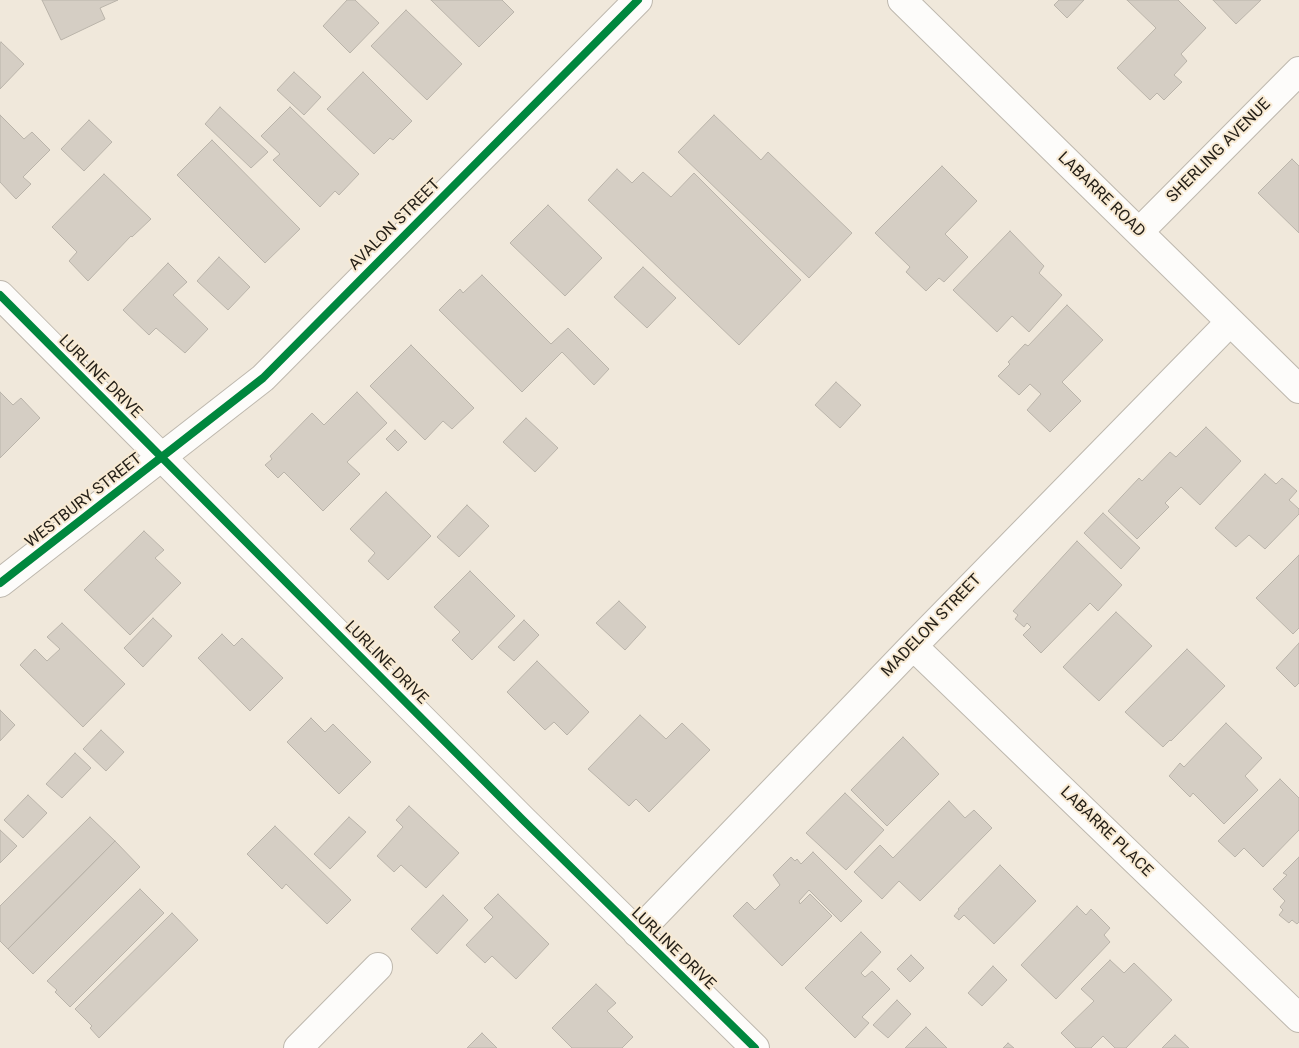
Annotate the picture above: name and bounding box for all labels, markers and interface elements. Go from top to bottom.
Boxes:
street label: SHERLING AVENUE [1163,95,1275,207]
street label: LABARRE ROAD [1053,148,1149,242]
street label: AVALON STREET [345,175,445,275]
street label: LURLINE DRIVE [54,331,146,423]
street label: WESTBURY STREET [22,450,146,552]
street label: MADELON STREET [878,571,986,681]
street label: LURLINE DRIVE [340,617,432,709]
street label: LABARRE PLACE [1056,783,1156,881]
street label: LURLINE DRIVE [627,904,719,994]

